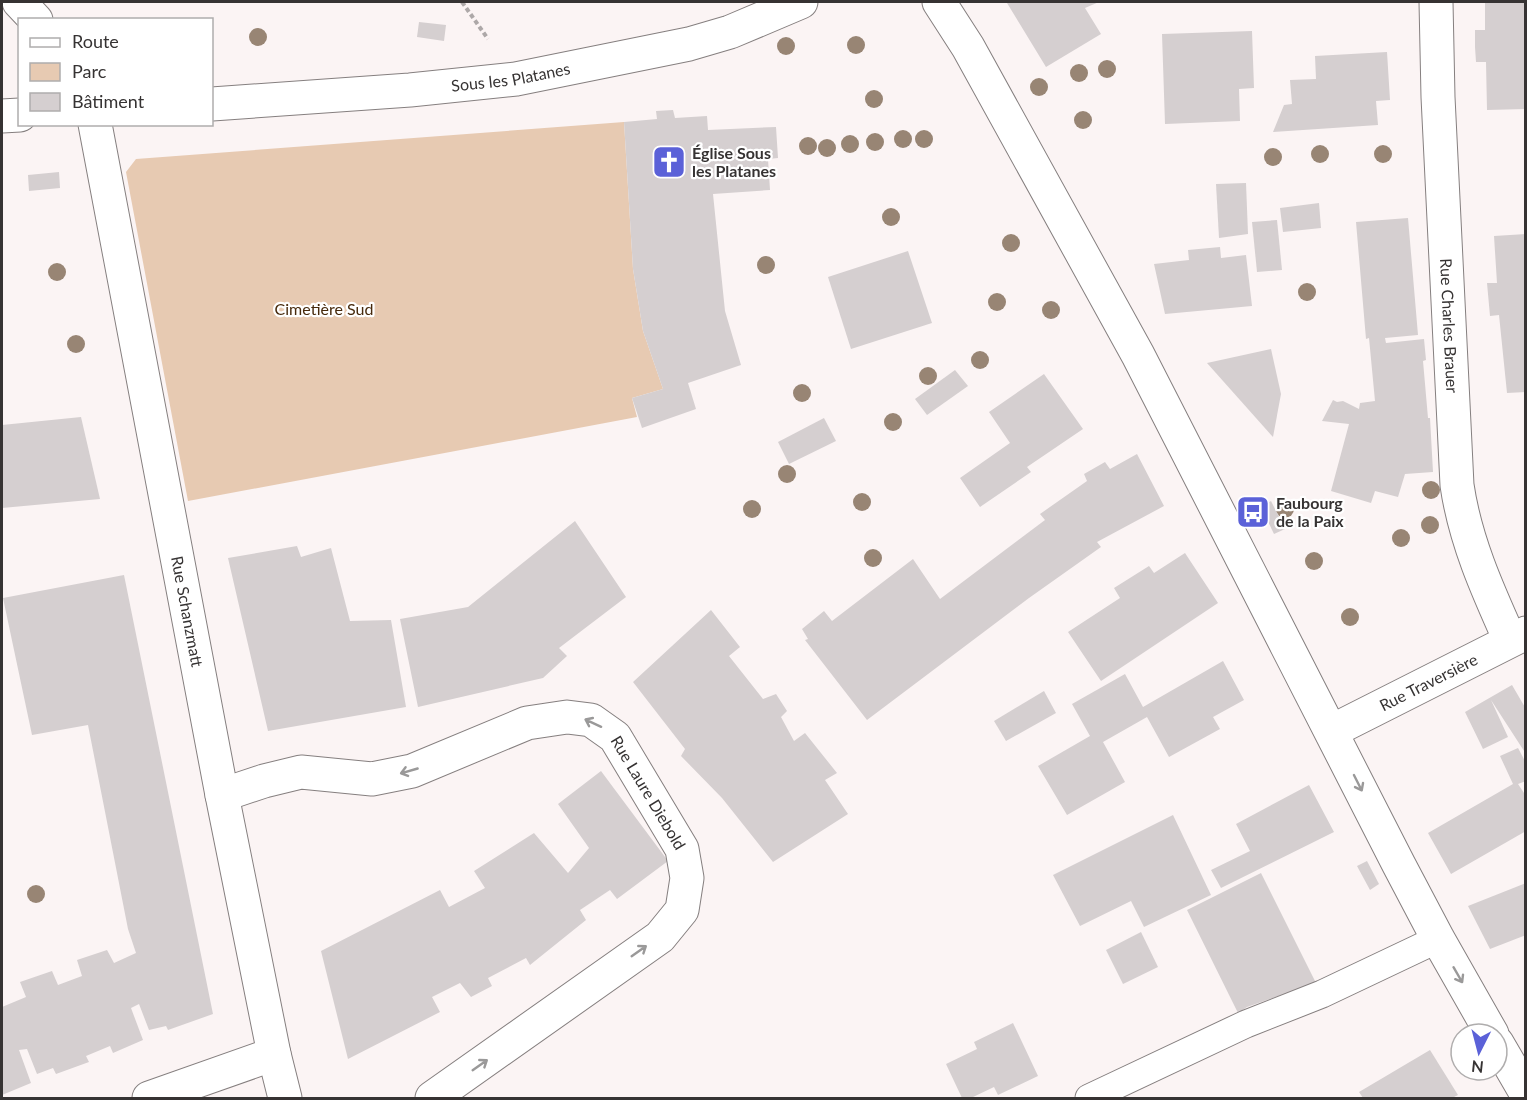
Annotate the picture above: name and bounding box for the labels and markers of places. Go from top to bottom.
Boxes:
place label: Église Sous les Platanes [692,143,776,180]
church icon: Église Sous les Platanes [651,144,687,180]
place label: Faubourg de la Paix [1276,493,1344,530]
bus stop icon: Faubourg de la Paix [1235,494,1271,530]

